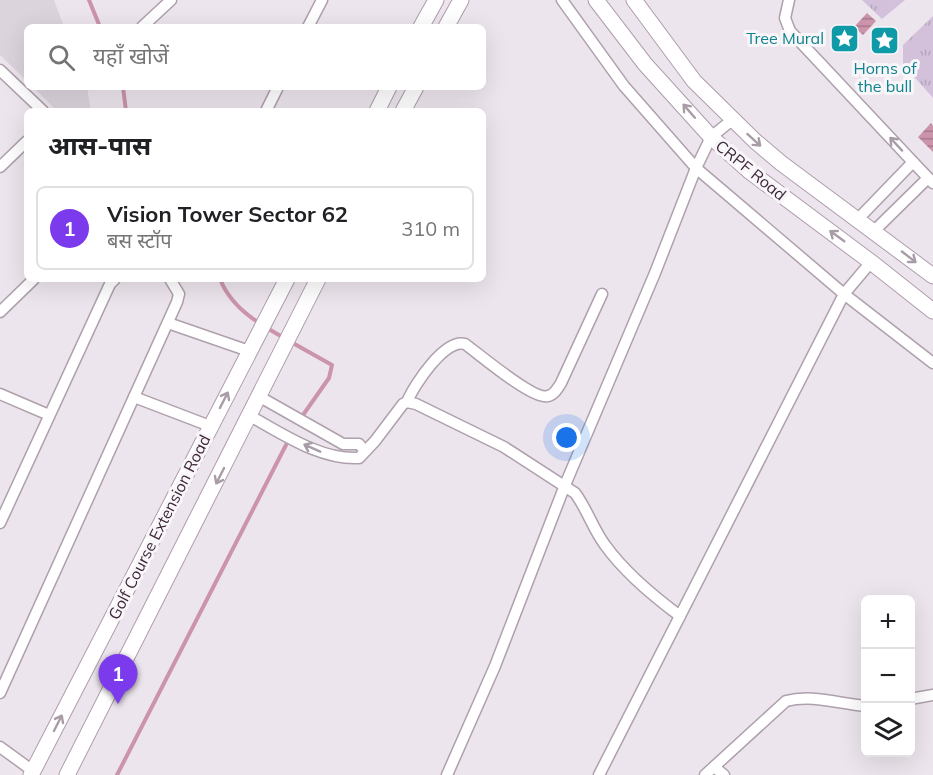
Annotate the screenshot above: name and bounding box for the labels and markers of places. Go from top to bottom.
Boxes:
place icon: Tree Mural [829,22,861,54]
place icon: Horns of the bull [869,24,901,56]
place label: Tree Mural [746,28,824,48]
place label: Horns of the bull [853,58,917,96]
pin: 1 [98,654,138,704]

